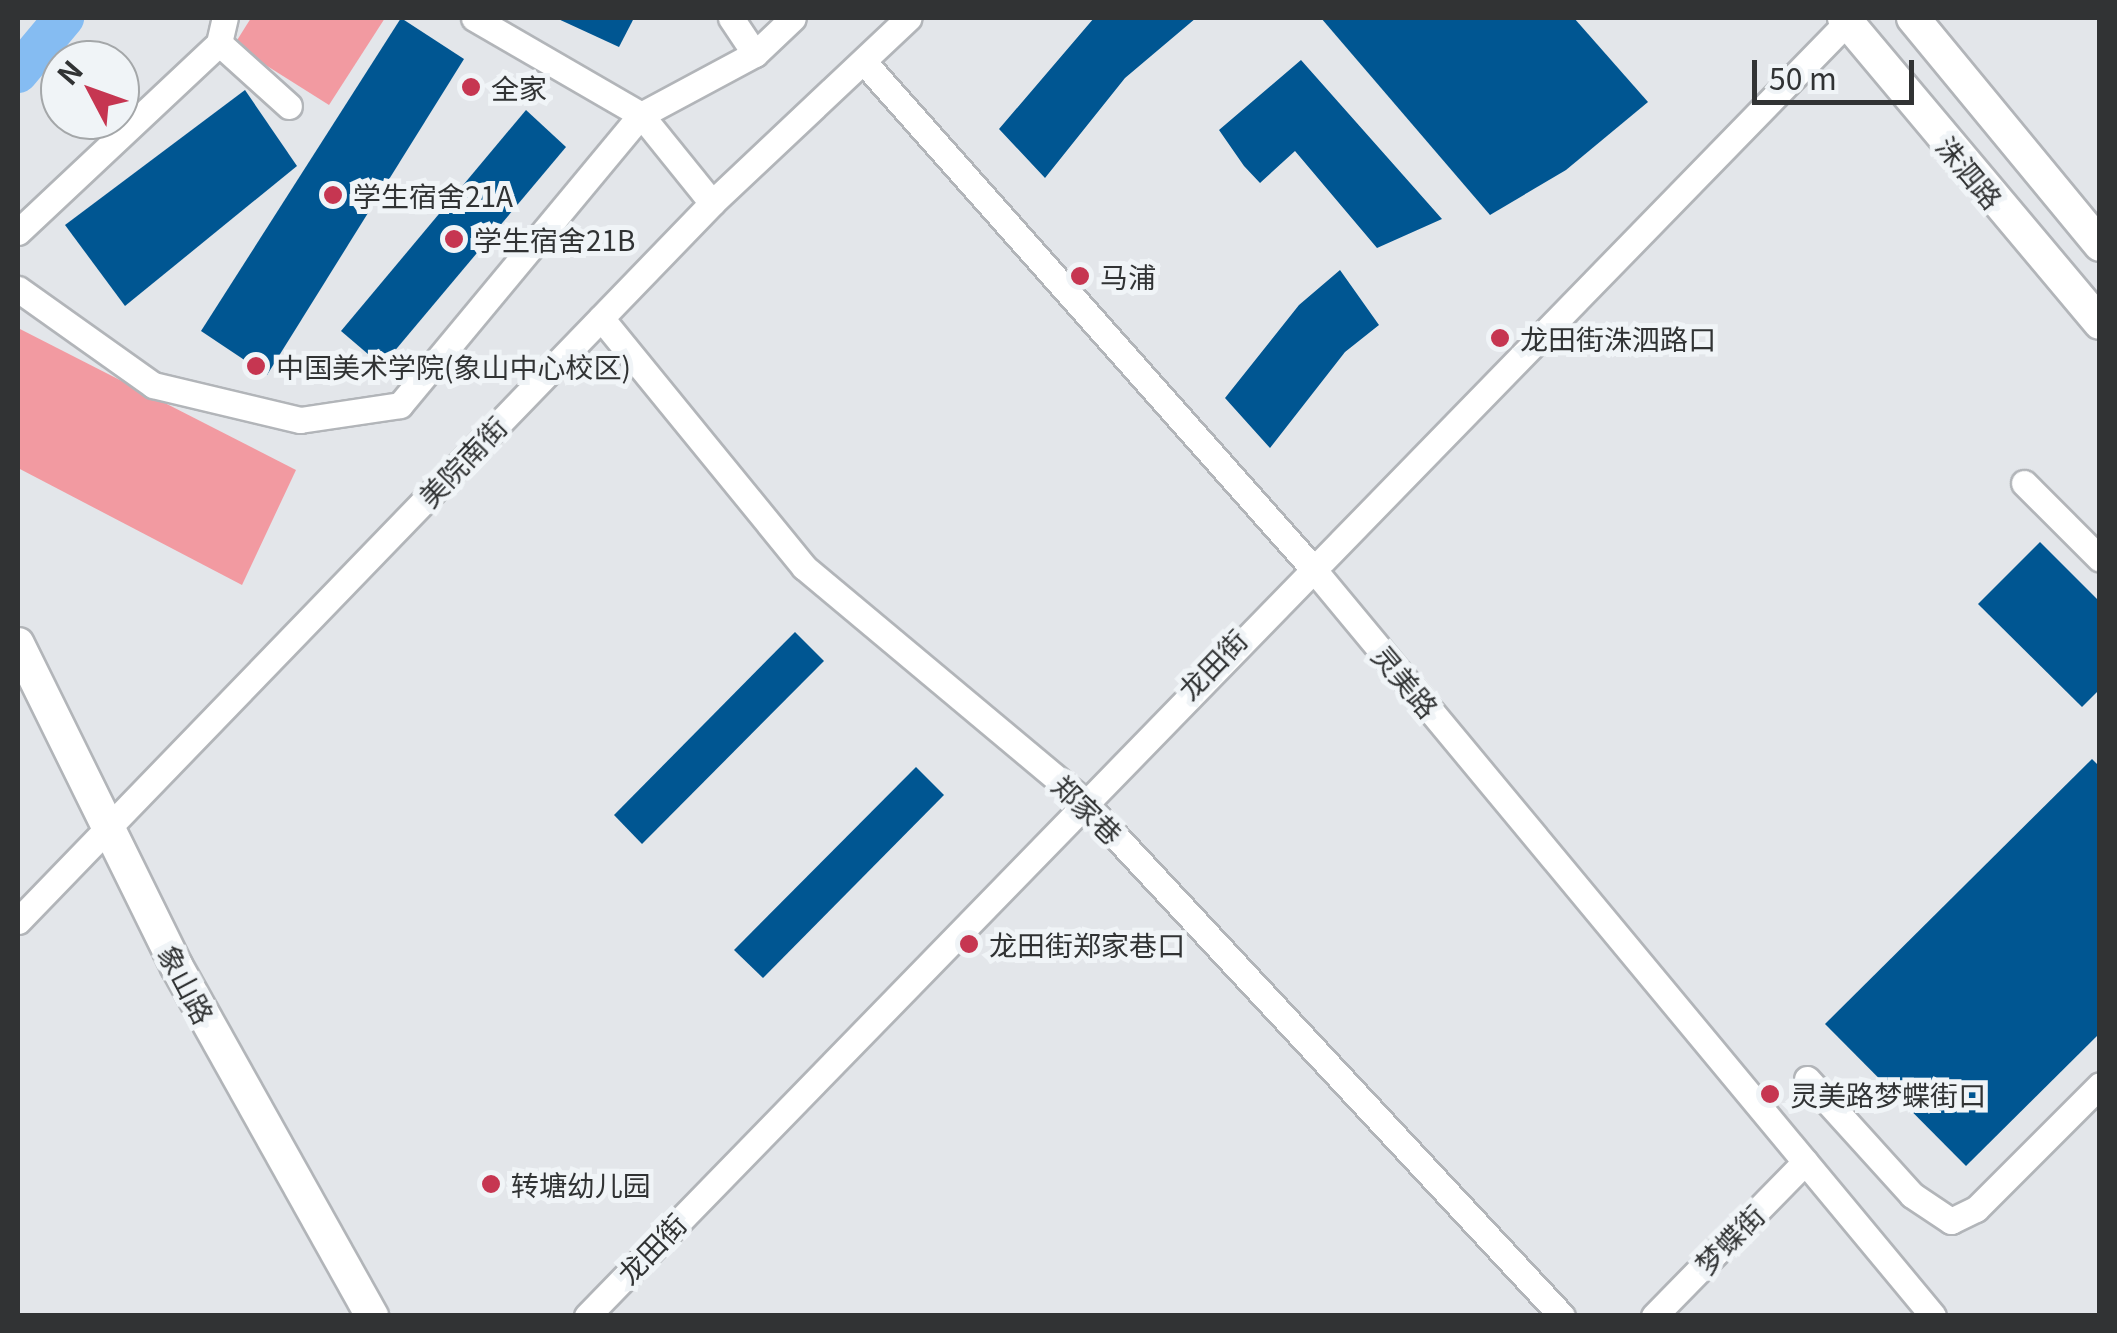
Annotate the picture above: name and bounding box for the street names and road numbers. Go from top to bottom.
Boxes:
street label: 洙泗路 [1930,129,2010,215]
street label: 美院南街 [411,409,513,513]
street label: 龙田街 [1171,622,1253,706]
street label: 灵美路 [1366,638,1446,724]
street label: 郑家巷 [1046,768,1130,850]
street label: 象山路 [152,939,222,1029]
street label: 梦蝶街 [1687,1197,1771,1281]
street label: 龙田街 [610,1206,692,1290]

